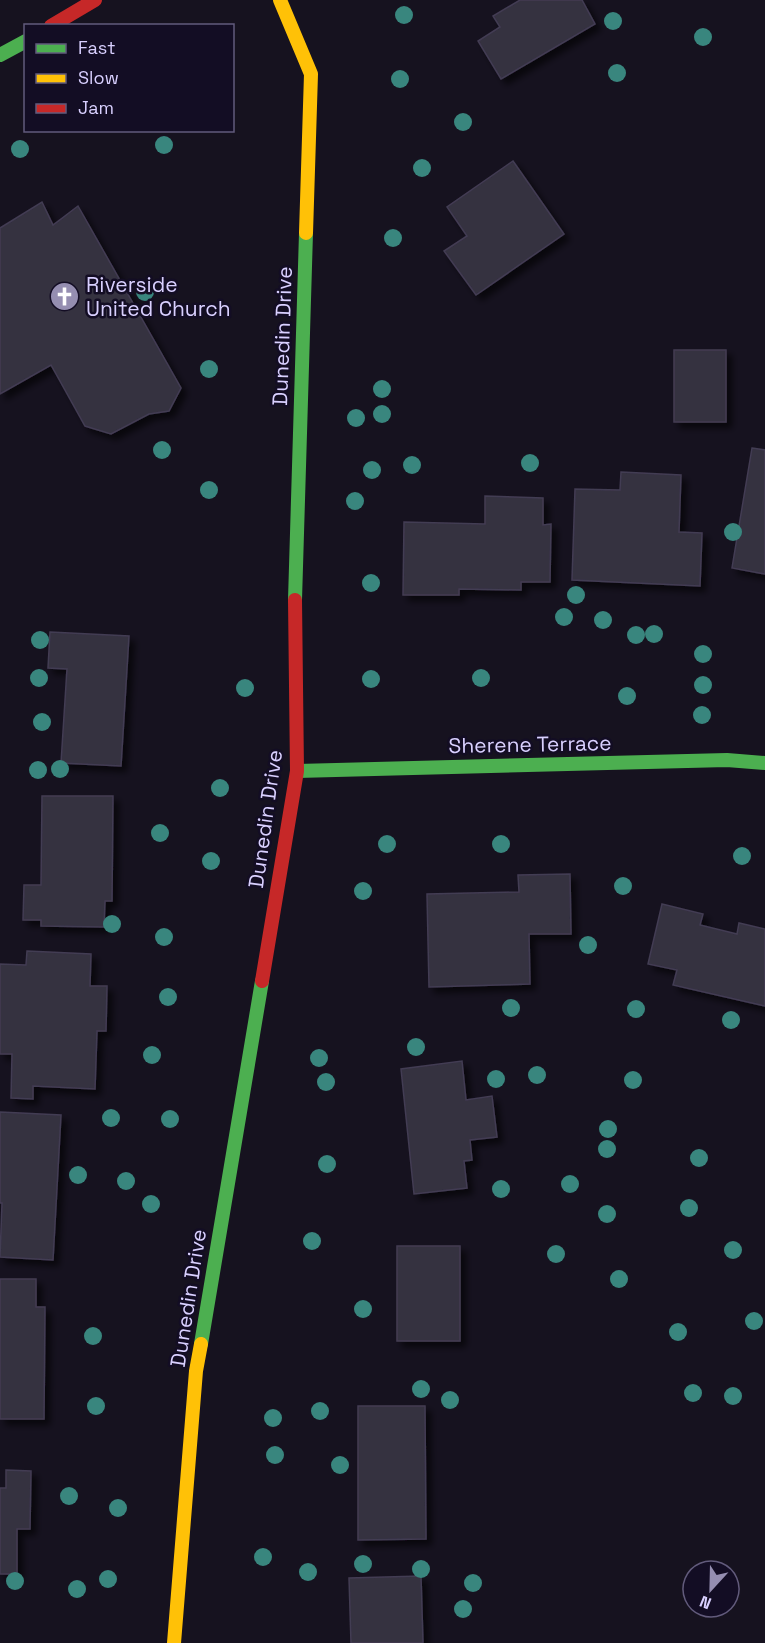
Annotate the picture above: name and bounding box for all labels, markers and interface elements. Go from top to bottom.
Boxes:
legend [24,24,234,132]
text: Fast [78,36,115,59]
text: Slow [78,66,119,89]
text: Jam [78,96,114,119]
street label: Dunedin Drive [266,266,298,406]
place label: Riverside United Church [86,271,231,322]
church icon: Riverside United Church [49,280,81,312]
street label: Sherene Terrace [448,729,612,759]
street label: Dunedin Drive [242,748,288,890]
street label: Dunedin Drive [164,1227,212,1369]
north arrow [681,1559,741,1619]
text: N [697,1591,714,1614]

